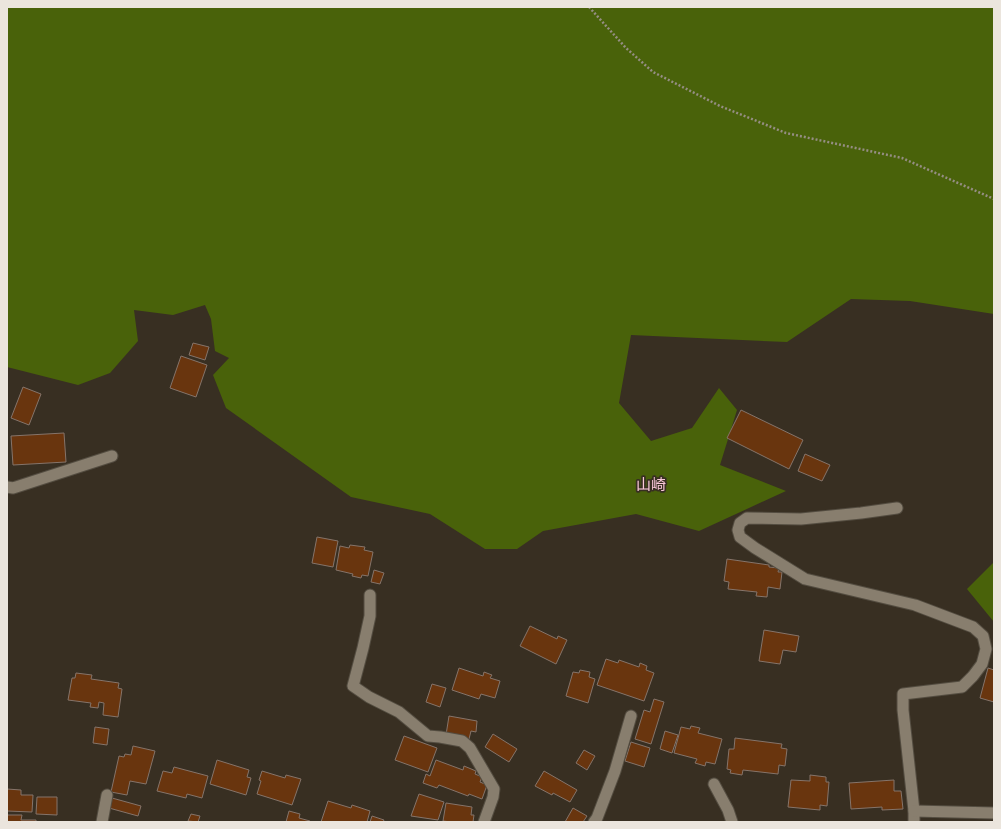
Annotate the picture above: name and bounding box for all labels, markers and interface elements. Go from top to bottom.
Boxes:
district label: 山崎 [636,476,666,493]

